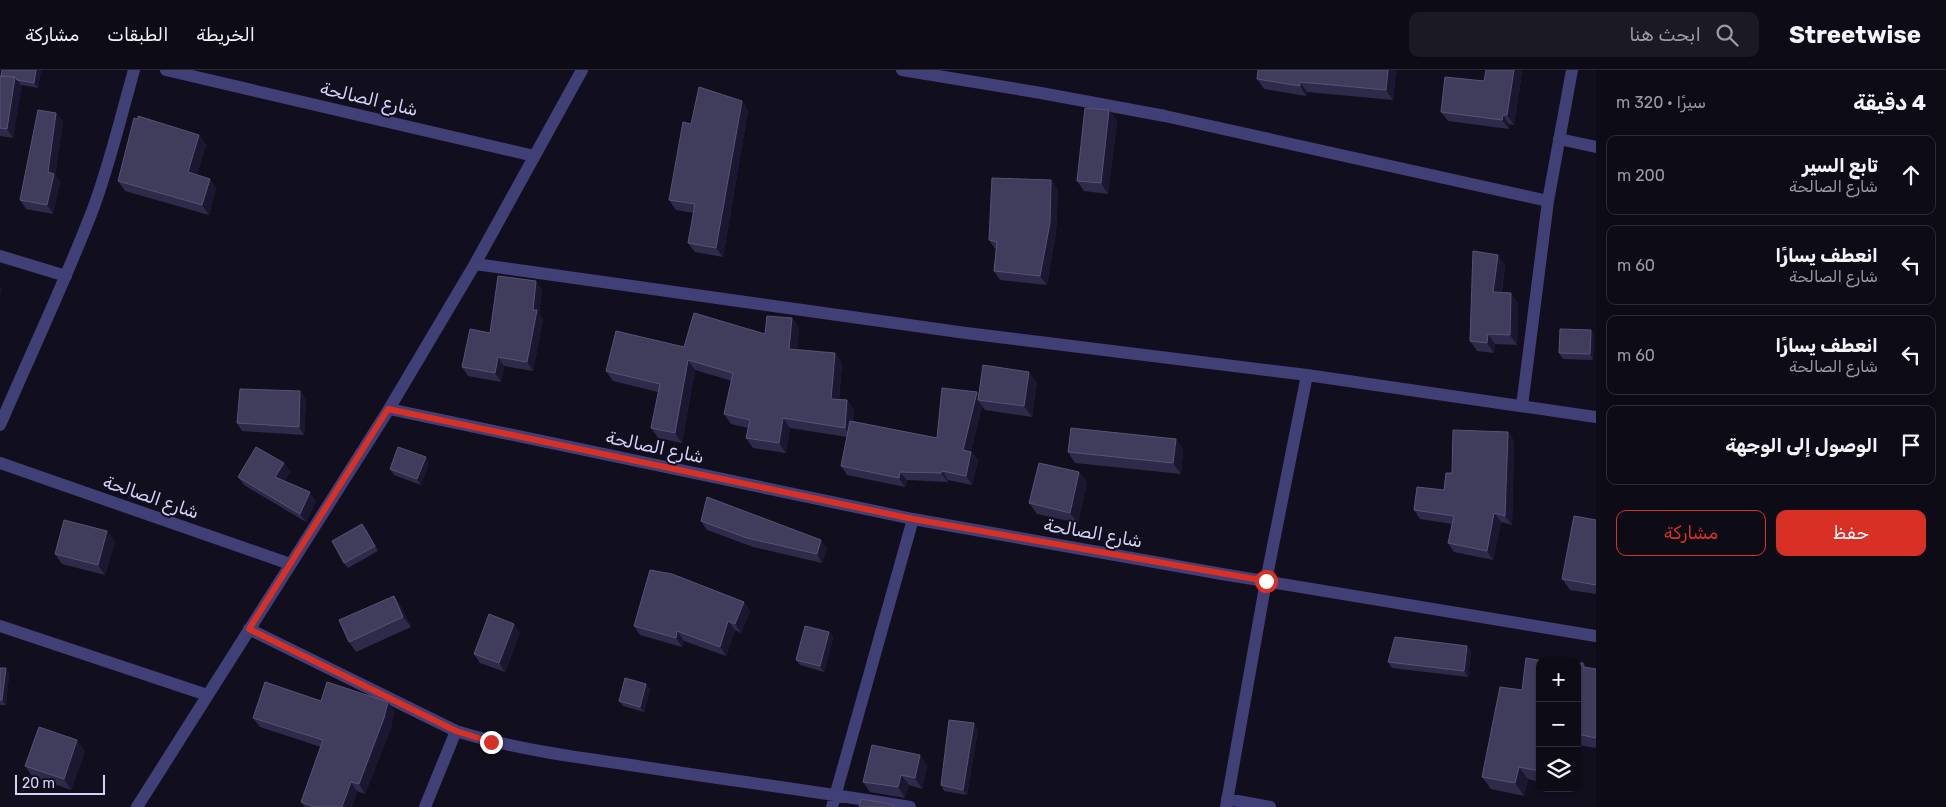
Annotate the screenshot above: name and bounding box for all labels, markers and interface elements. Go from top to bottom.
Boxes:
search box [1409,12,1759,57]
icon: search [1713,21,1741,49]
text: Streetwise [1789,21,1921,49]
text: ابحث هنا [1629,23,1701,46]
text: مشاركة [25,24,79,46]
text: الطبقات [107,24,168,46]
text: الخريطة [196,24,255,46]
street label: شارع الصالحة [318,77,420,122]
text: 4 دقيقة [1853,90,1926,115]
text: سيرًا · 320 m [1616,93,1706,112]
text: تابع السير [1802,154,1878,177]
icon: ahead [1897,161,1925,189]
text: 200 m [1617,166,1665,185]
text: شارع الصالحة [1789,177,1878,196]
text: انعطف يسارًا [1775,244,1878,267]
icon: left [1897,251,1925,279]
text: 60 m [1617,256,1655,275]
text: شارع الصالحة [1789,267,1878,286]
text: انعطف يسارًا [1775,334,1878,357]
icon: left [1897,341,1925,369]
text: 60 m [1617,346,1655,365]
text: شارع الصالحة [1789,357,1878,376]
street label: شارع الصالحة [604,426,706,469]
icon: arrive [1897,431,1925,459]
text: الوصول إلى الوجهة [1725,434,1878,457]
street label: شارع الصالحة [100,470,202,525]
button: مشاركة [1616,510,1766,556]
button: حفظ [1776,510,1926,556]
street label: شارع الصالحة [1042,513,1144,554]
route start [1255,570,1278,593]
map controls [1536,657,1581,792]
button: + [1536,657,1581,702]
button: − [1536,702,1581,747]
route end [480,731,503,754]
button: layers [1536,747,1581,792]
scale bar [15,772,105,795]
text: 20 m [22,775,55,792]

